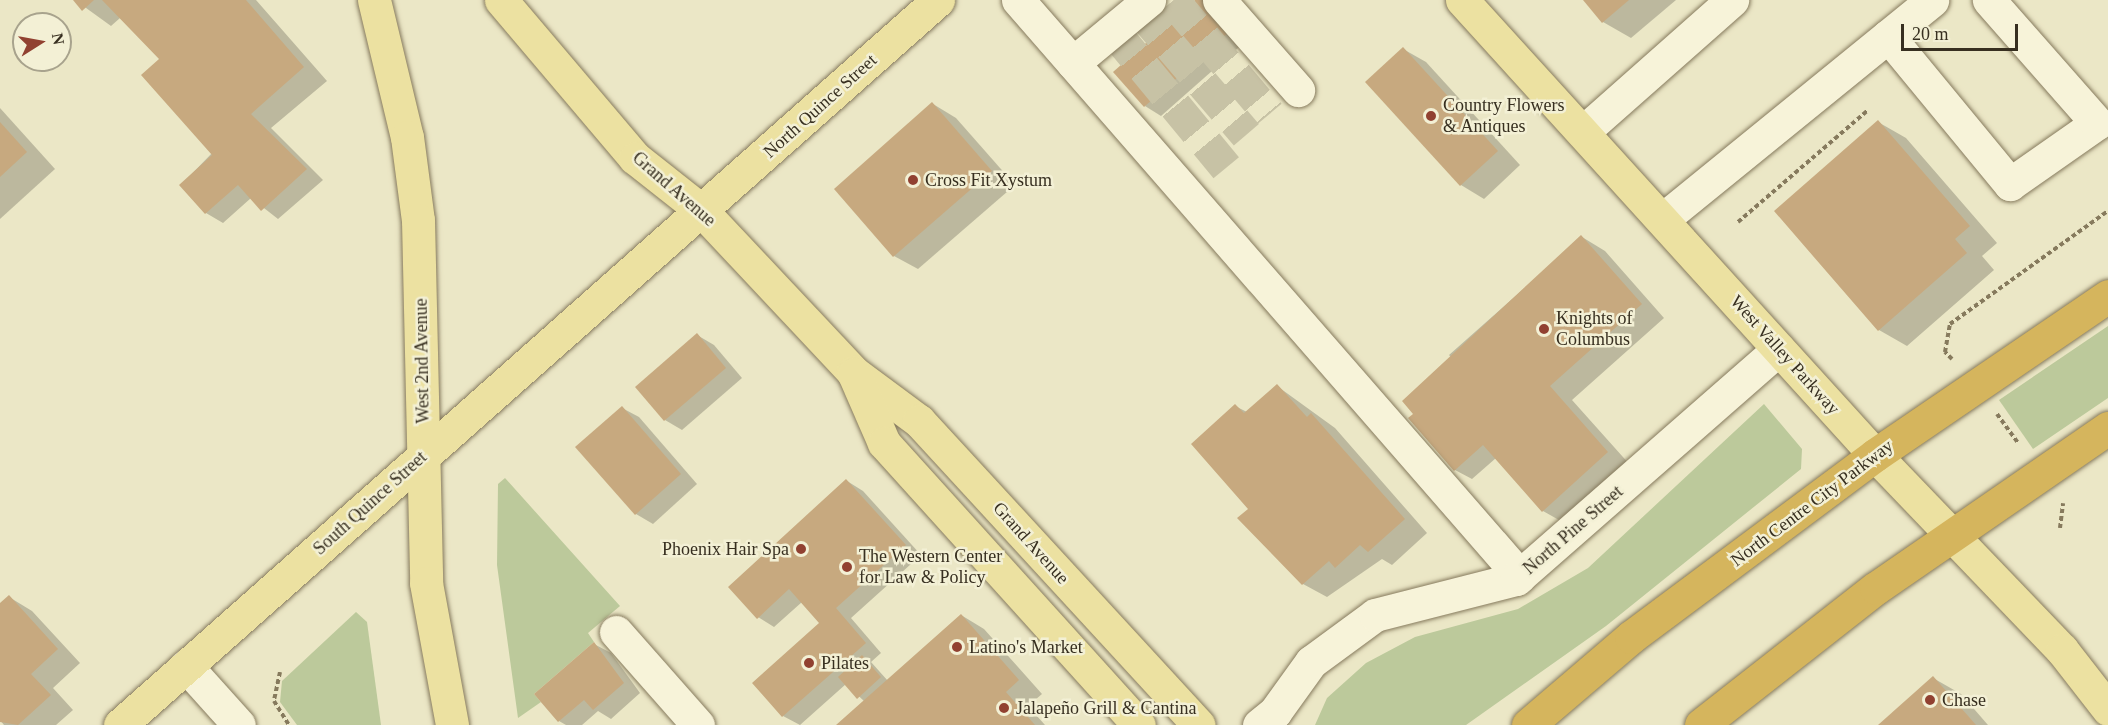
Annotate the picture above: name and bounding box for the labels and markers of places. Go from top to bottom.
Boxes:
place label: Country Flowers & Antiques [1443,95,1564,138]
marker: Country Flowers & Antiques [1424,109,1438,123]
place label: Cross Fit Xystum [925,169,1052,191]
marker: Cross Fit Xystum [906,173,920,187]
place label: Knights of Columbus [1556,308,1632,350]
marker: Knights of Columbus [1537,322,1551,336]
place label: Phoenix Hair Spa [662,538,789,560]
marker: Phoenix Hair Spa [794,542,808,556]
place label: The Western Center for Law & Policy [859,546,1002,588]
marker: The Western Center for Law & Policy [840,560,854,574]
place label: Latino's Market [969,636,1083,658]
marker: Latino's Market [950,640,964,654]
place label: Pilates [821,652,869,674]
marker: Pilates [802,656,816,670]
place label: Chase [1942,689,1986,711]
marker: Chase [1923,693,1937,707]
place label: Jalapeño Grill & Cantina [1016,697,1196,719]
marker: Jalapeño Grill & Cantina [997,701,1011,715]

